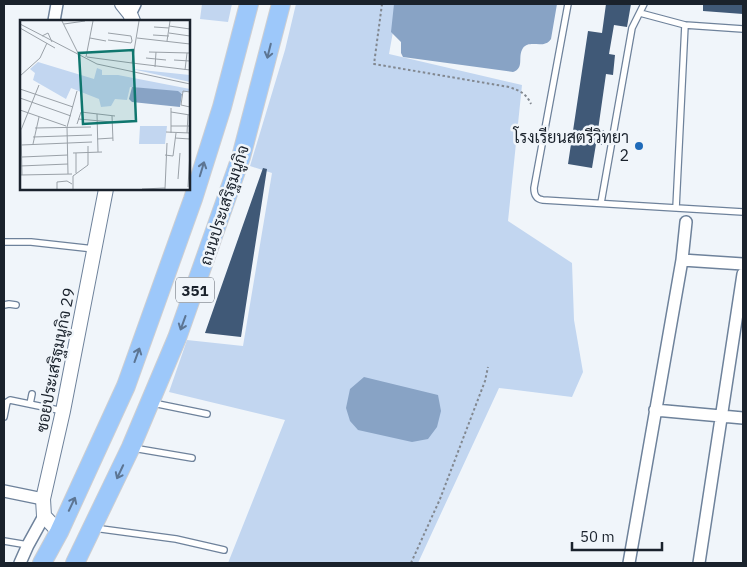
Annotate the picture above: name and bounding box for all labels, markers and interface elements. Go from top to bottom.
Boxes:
inset map [20,20,190,190]
one-way arrow [264,43,273,59]
place label: โรงเรียนสตรีวิทยา 2 [513,126,629,165]
marker: โรงเรียนสตรีวิทยา 2 [633,140,645,152]
street label: ถนนประเสริฐมนูกิจ [195,142,255,268]
one-way arrow [198,161,208,177]
road number: 351 [176,278,214,302]
street label: ซอยประเสริฐมนูกิจ 29 [31,286,81,434]
one-way arrow [178,314,187,330]
one-way arrow [133,348,142,364]
one-way arrow [114,464,124,479]
one-way arrow [68,497,77,512]
scale bar [572,520,662,552]
text: 50 m [580,527,615,546]

